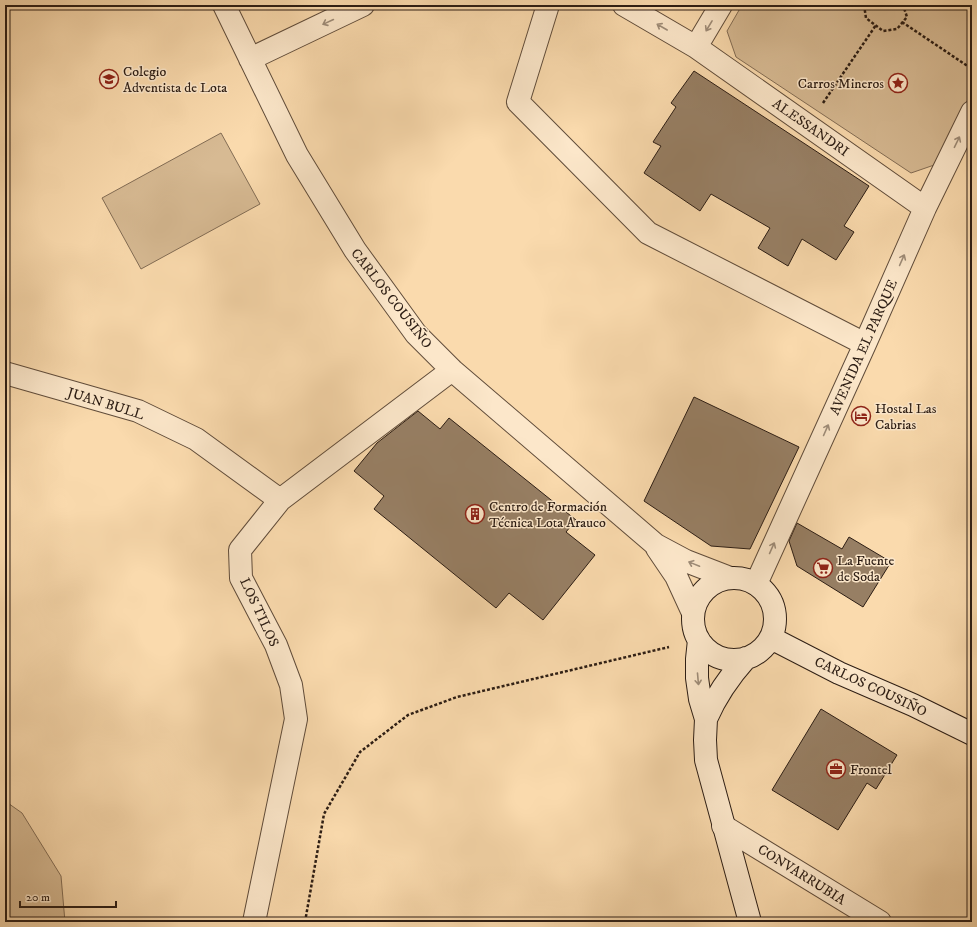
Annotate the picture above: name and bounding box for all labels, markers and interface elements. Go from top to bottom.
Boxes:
one-way arrow [323,19,335,26]
one-way arrow [704,20,712,32]
one-way arrow [656,23,668,31]
place label: Colegio Adventista de Lota [123,63,227,97]
school or university icon: Colegio Adventista de Lota [98,68,120,90]
place icon: Carros Mineros [887,72,909,94]
place label: Carros Mineros [798,75,884,93]
street label: ALESSANDRI [769,95,852,161]
one-way arrow [954,137,961,149]
street label: CARLOS COUSIÑO [346,245,436,352]
one-way arrow [899,255,906,267]
street label: AVENIDA EL PARQUE [826,277,902,418]
street label: JUAN BULL [63,383,146,424]
place label: Hostal Las Cabrias [875,400,937,434]
hotel icon: Hostal Las Cabrias [850,405,872,427]
one-way arrow [823,424,830,436]
place label: Centro de Formación Técnica Lota Arauco [489,498,608,532]
building icon: Centro de Formación Técnica Lota Arauco [464,503,486,525]
one-way arrow [769,543,776,555]
place label: La Fuente de Soda [837,552,895,586]
supermarket icon: La Fuente de Soda [812,557,834,579]
one-way arrow [688,560,700,568]
street label: LOS TILOS [235,575,283,650]
street label: CARLOS COUSIÑO [811,653,930,721]
one-way arrow [694,672,701,685]
office icon: Frontel [825,758,847,780]
place label: Frontel [850,761,892,779]
street label: CONVARRUBIA [754,841,850,910]
scale bar [20,883,116,909]
text: 20 m [26,890,50,905]

